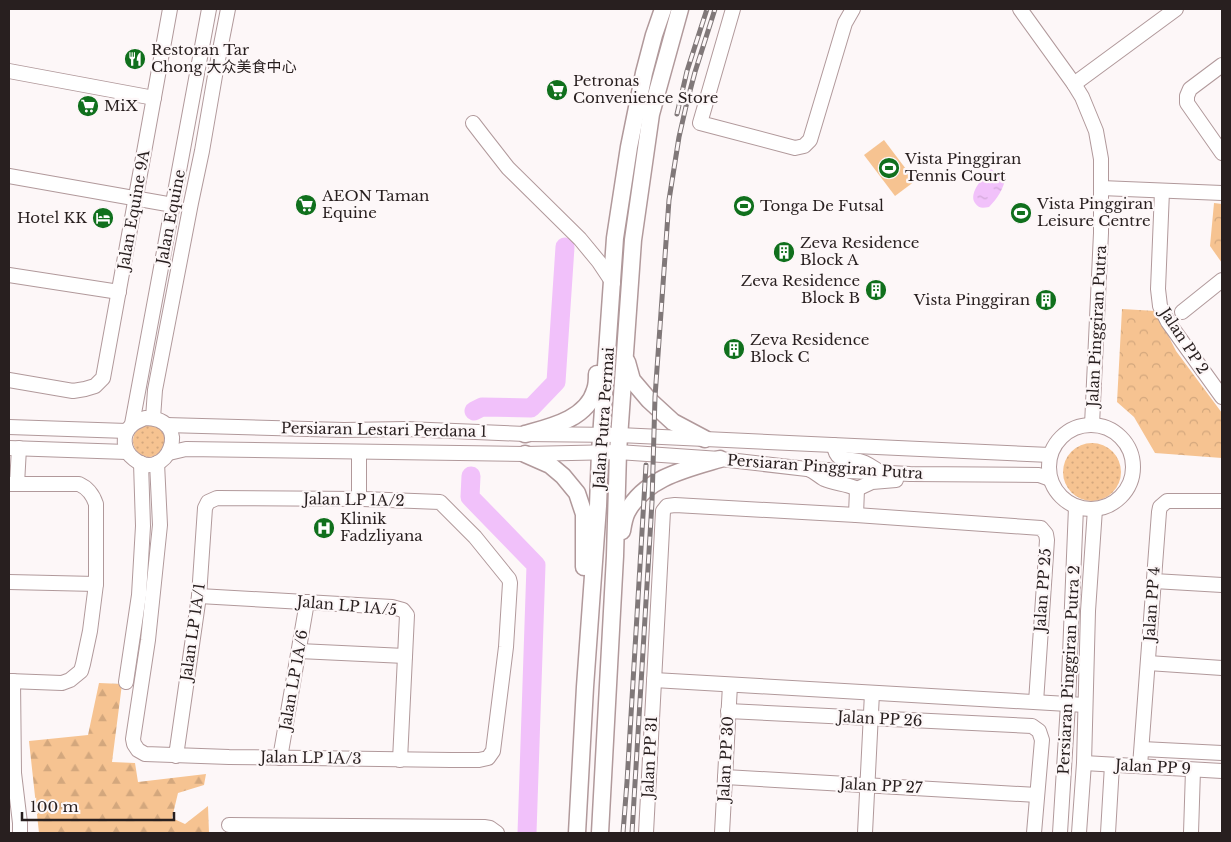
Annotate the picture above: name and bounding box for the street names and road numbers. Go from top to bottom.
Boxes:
street label: Jalan Equine 9A [113,148,153,273]
street label: Jalan Equine [152,168,189,268]
street label: Jalan Pinggiran Putra [1083,244,1110,409]
street label: Jalan PP 2 [1155,302,1213,377]
street label: Jalan Putra Permai [589,346,618,492]
street label: Persiaran Lestari Perdana 1 [281,418,487,441]
street label: Persiaran Pinggiran Putra [726,450,924,483]
street label: Jalan LP 1A/2 [301,489,405,510]
street label: Jalan PP 25 [1030,548,1055,634]
street label: Persiaran Pinggiran Putra 2 [1054,565,1083,775]
street label: Jalan PP 4 [1139,566,1164,644]
street label: Jalan LP 1A/1 [176,582,209,684]
street label: Jalan LP 1A/5 [294,591,398,619]
street label: Jalan LP 1A/6 [275,628,312,734]
street label: Jalan PP 26 [835,707,923,730]
street label: Jalan PP 31 [638,716,661,800]
street label: Jalan PP 30 [714,716,737,804]
street label: Jalan LP 1A/3 [258,747,362,768]
street label: Jalan PP 9 [1113,755,1191,778]
street label: Jalan PP 27 [837,774,923,797]

